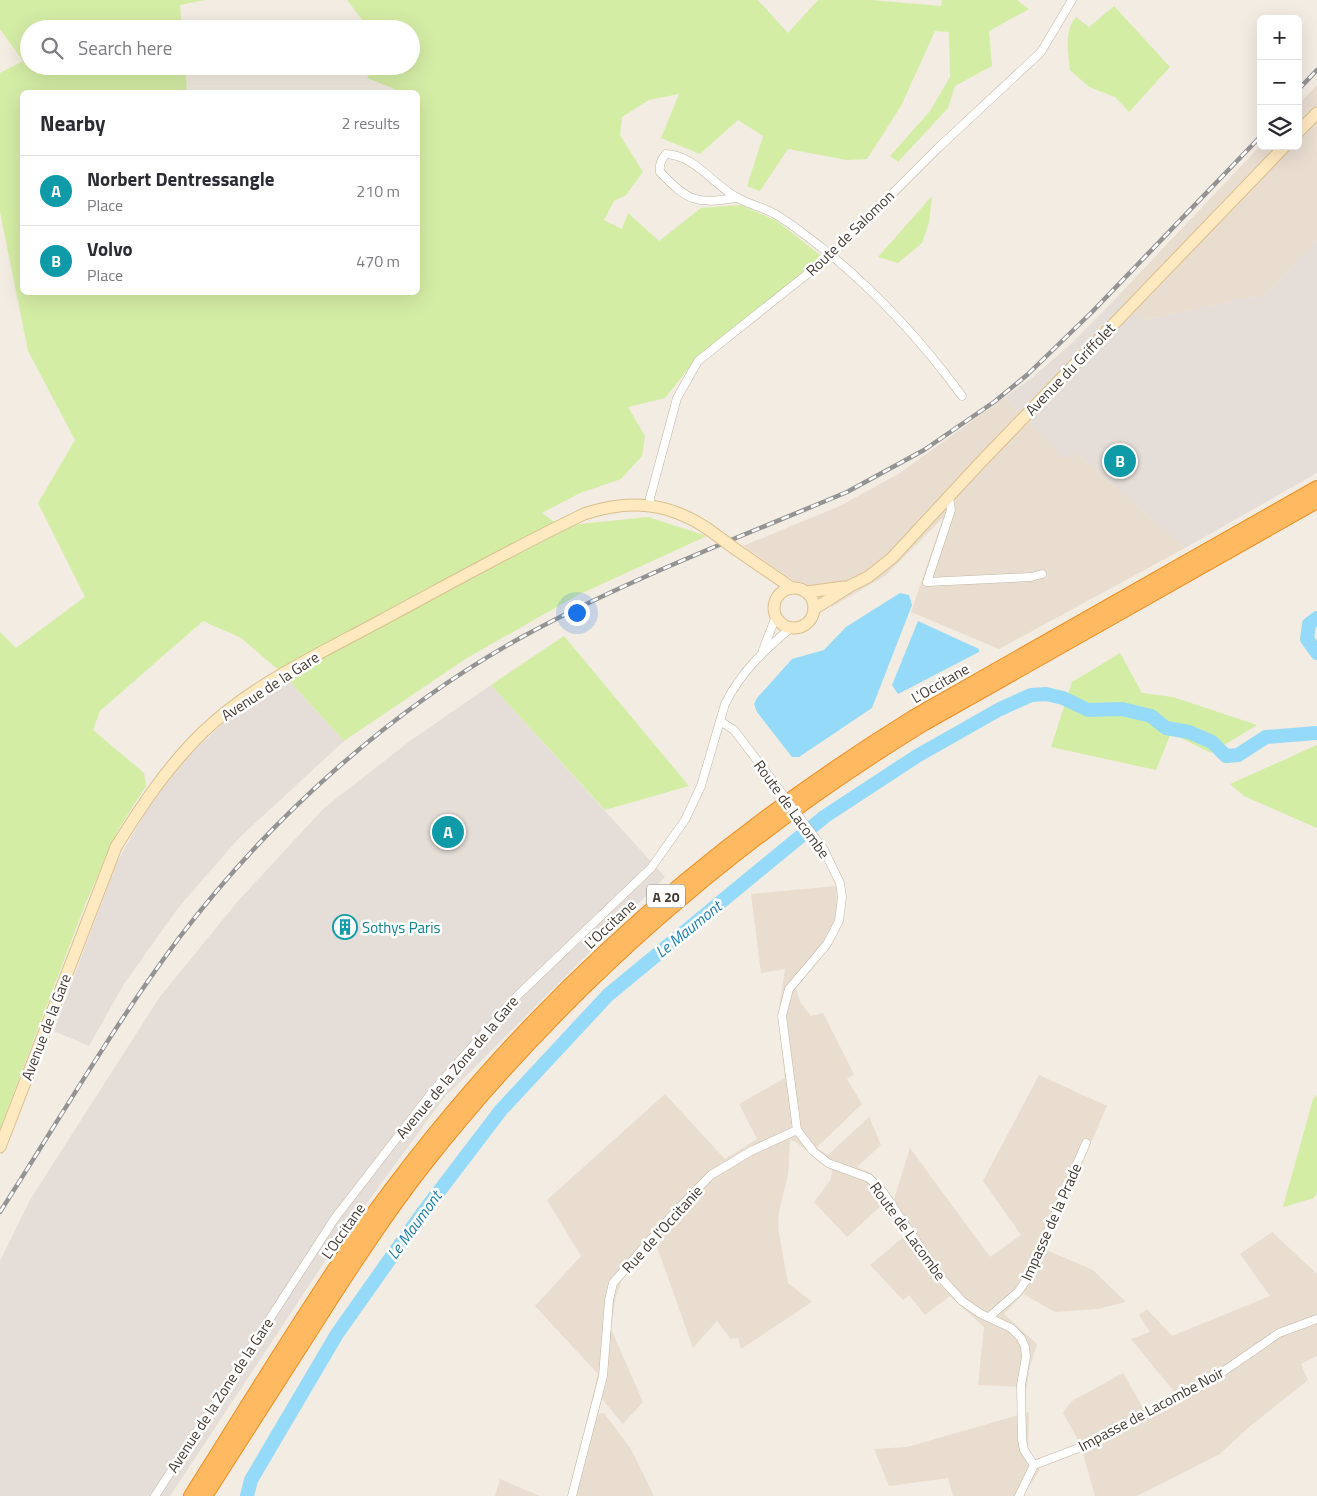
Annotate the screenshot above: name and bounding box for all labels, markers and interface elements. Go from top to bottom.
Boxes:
map controls [1257,15,1302,150]
button: + [1257,15,1302,60]
search box [20,20,420,75]
text: Search here [78,33,172,62]
icon: search [38,34,66,62]
button: − [1257,60,1302,105]
button: layers [1257,105,1302,150]
text: Nearby [40,107,105,139]
text: 2 results [341,111,400,135]
text: Norbert Dentressangle [87,164,275,193]
text: A [51,179,61,203]
text: 210 m [356,179,400,203]
street label: Route de Salomon [800,185,900,281]
text: Place [87,193,123,217]
text: Volvo [87,234,133,263]
text: B [51,249,61,273]
text: 470 m [356,249,400,273]
text: Place [87,263,123,287]
street label: Avenue du Griffolet [1020,317,1121,421]
pin: B [1104,442,1136,480]
your location [564,600,590,626]
street label: Avenue de la Gare [216,646,324,726]
street label: L'Occitane [907,657,973,709]
street label: Route de Lacombe [748,755,836,863]
pin: A [432,813,464,851]
road number: A 20 [647,884,685,908]
street label: L'Occitane [579,894,641,954]
water label: Le Maumont [650,894,728,963]
building icon: Sothys Paris [332,914,358,940]
place label: Sothys Paris [362,916,440,939]
street label: Avenue de la Gare [15,970,77,1084]
street label: Avenue de la Zone de la Gare [390,990,524,1144]
street label: Impasse de la Prade [1015,1159,1087,1285]
street label: Route de Lacombe [864,1177,952,1285]
street label: Rue de l'Occitanie [616,1180,708,1278]
water label: Le Maumont [381,1184,448,1264]
street label: L'Occitane [315,1198,371,1264]
street label: Avenue de la Zone de la Gare [161,1313,279,1477]
street label: Impasse de Lacombe Noir [1074,1361,1228,1457]

